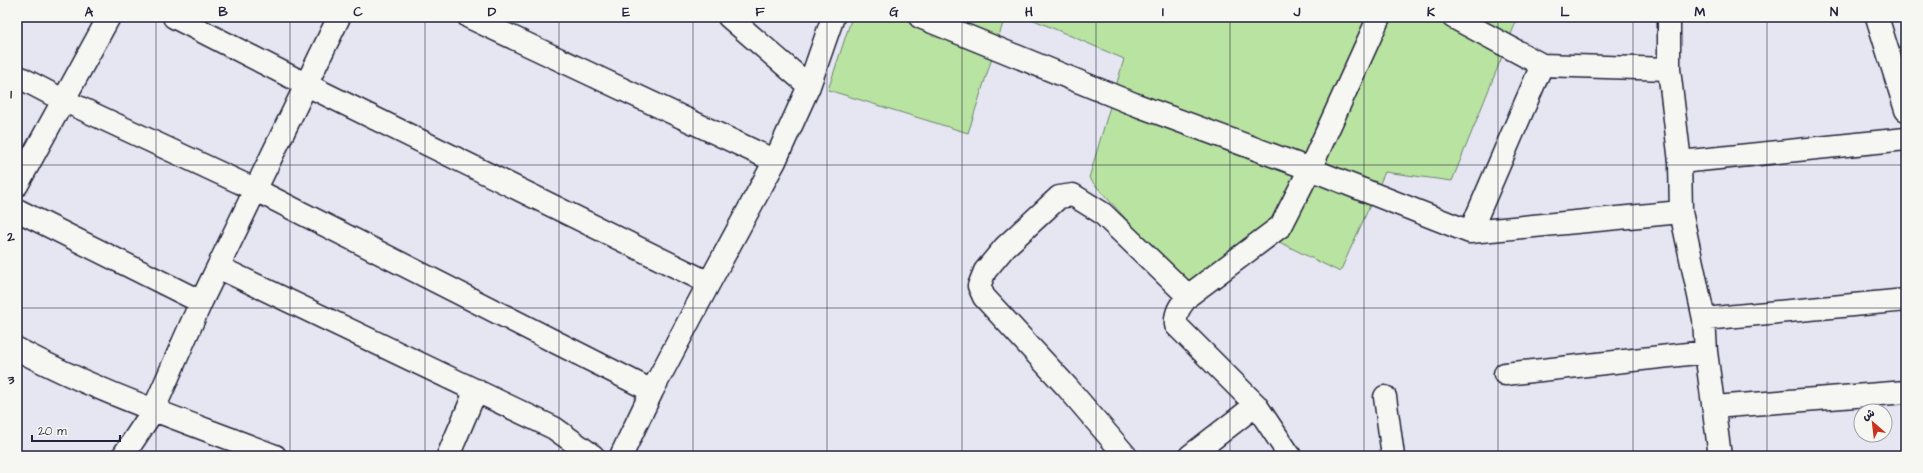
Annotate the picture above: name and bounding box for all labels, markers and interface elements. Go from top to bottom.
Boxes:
text: A [85,3,94,21]
text: B [218,3,228,21]
text: C [353,3,363,21]
text: D [488,3,497,21]
text: E [622,3,630,21]
text: F [755,3,765,21]
text: G [889,3,899,21]
text: H [1025,3,1033,21]
text: I [1162,3,1164,21]
text: J [1293,3,1301,21]
text: K [1427,3,1435,21]
text: L [1560,3,1570,21]
text: M [1695,3,1706,21]
text: N [1830,3,1838,21]
text: 1 [10,85,12,103]
text: 2 [6,228,15,246]
text: 3 [7,371,15,389]
north arrow [1853,403,1893,443]
text: ش [1860,405,1877,424]
scale bar [32,417,120,443]
text: 20 m [38,423,67,440]

